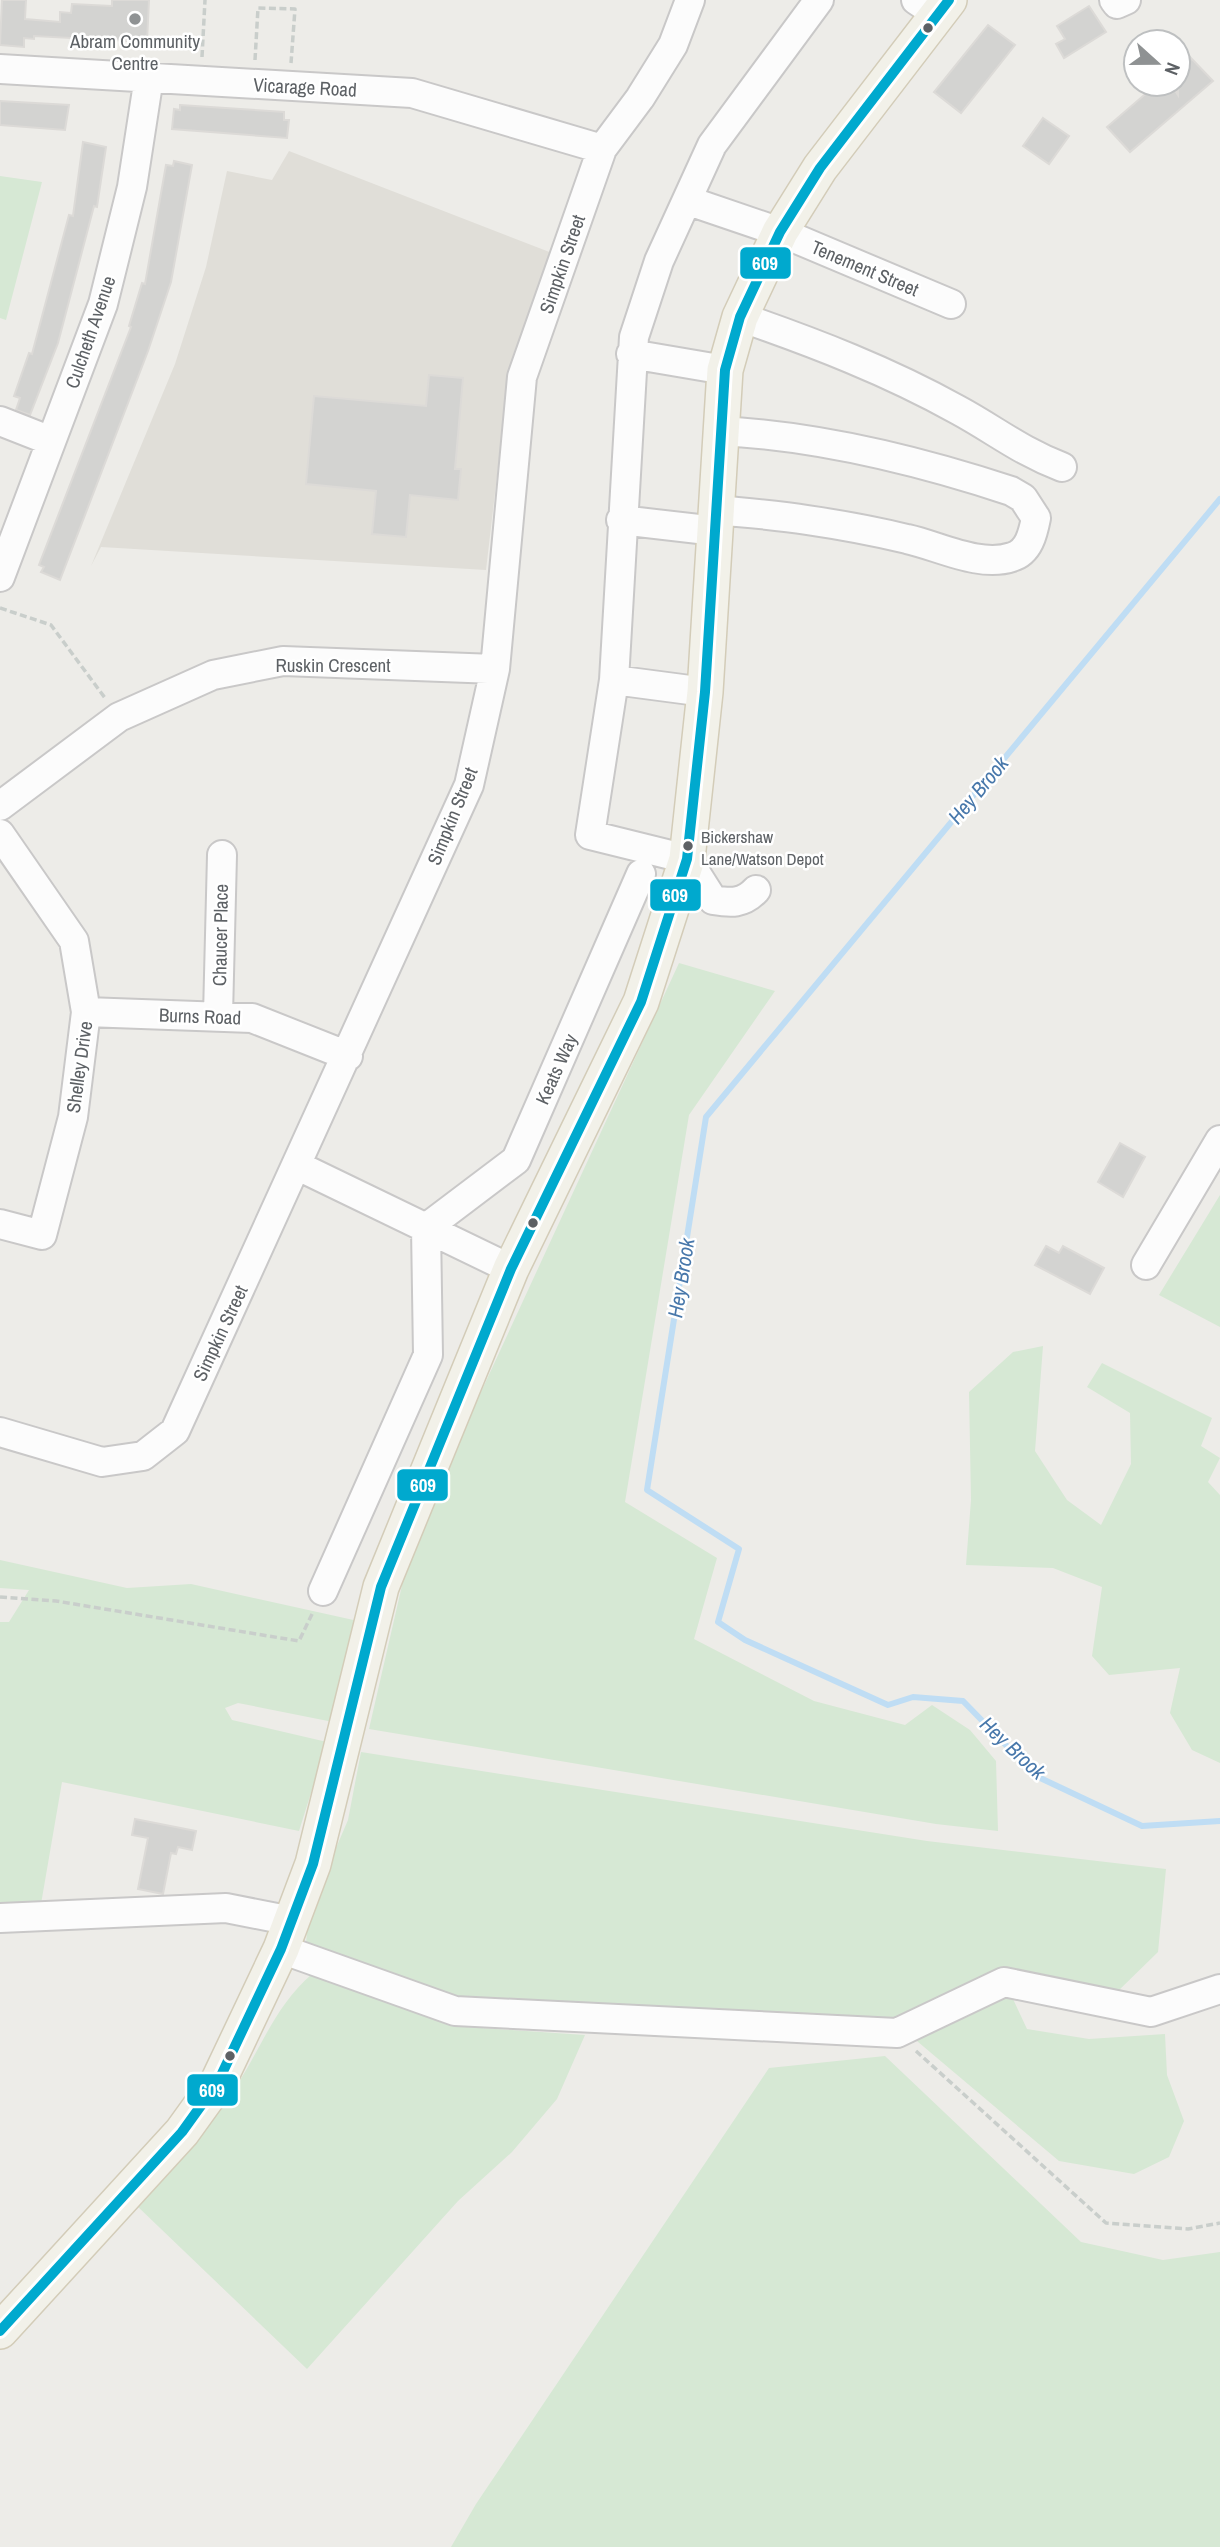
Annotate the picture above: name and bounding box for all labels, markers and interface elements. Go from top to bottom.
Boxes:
marker: Abram Community Centre [127,11,143,27]
unlabelled marker [921,21,935,35]
place label: Abram Community Centre [69,28,200,76]
north arrow [1122,28,1192,98]
text: N [1159,59,1187,79]
street label: Vicarage Road [253,71,357,103]
street label: Simpkin Street [533,210,591,317]
street label: Tenement Street [807,234,923,303]
line badge: 609 [739,246,792,280]
text: 609 [752,250,778,276]
street label: Culcheth Avenue [59,272,121,392]
street label: Ruskin Crescent [275,652,391,678]
water label: Hey Brook [941,749,1016,830]
street label: Simpkin Street [421,763,484,869]
place label: Bickershaw Lane/Watson Depot [701,825,824,870]
marker: Bickershaw Lane/Watson Depot [681,839,695,853]
line badge: 609 [649,878,702,912]
text: 609 [662,882,688,908]
street label: Chaucer Place [206,884,234,986]
street label: Burns Road [158,1002,242,1030]
street label: Shelley Drive [60,1019,98,1115]
street label: Keats Way [529,1029,583,1108]
unlabelled marker [526,1216,540,1230]
water label: Hey Brook [660,1235,702,1320]
street label: Simpkin Street [186,1280,254,1385]
line badge: 609 [396,1468,449,1502]
text: 609 [410,1472,436,1498]
water label: Hey Brook [974,1710,1053,1787]
unlabelled marker [223,2049,237,2063]
line badge: 609 [186,2073,239,2107]
text: 609 [199,2077,225,2103]

